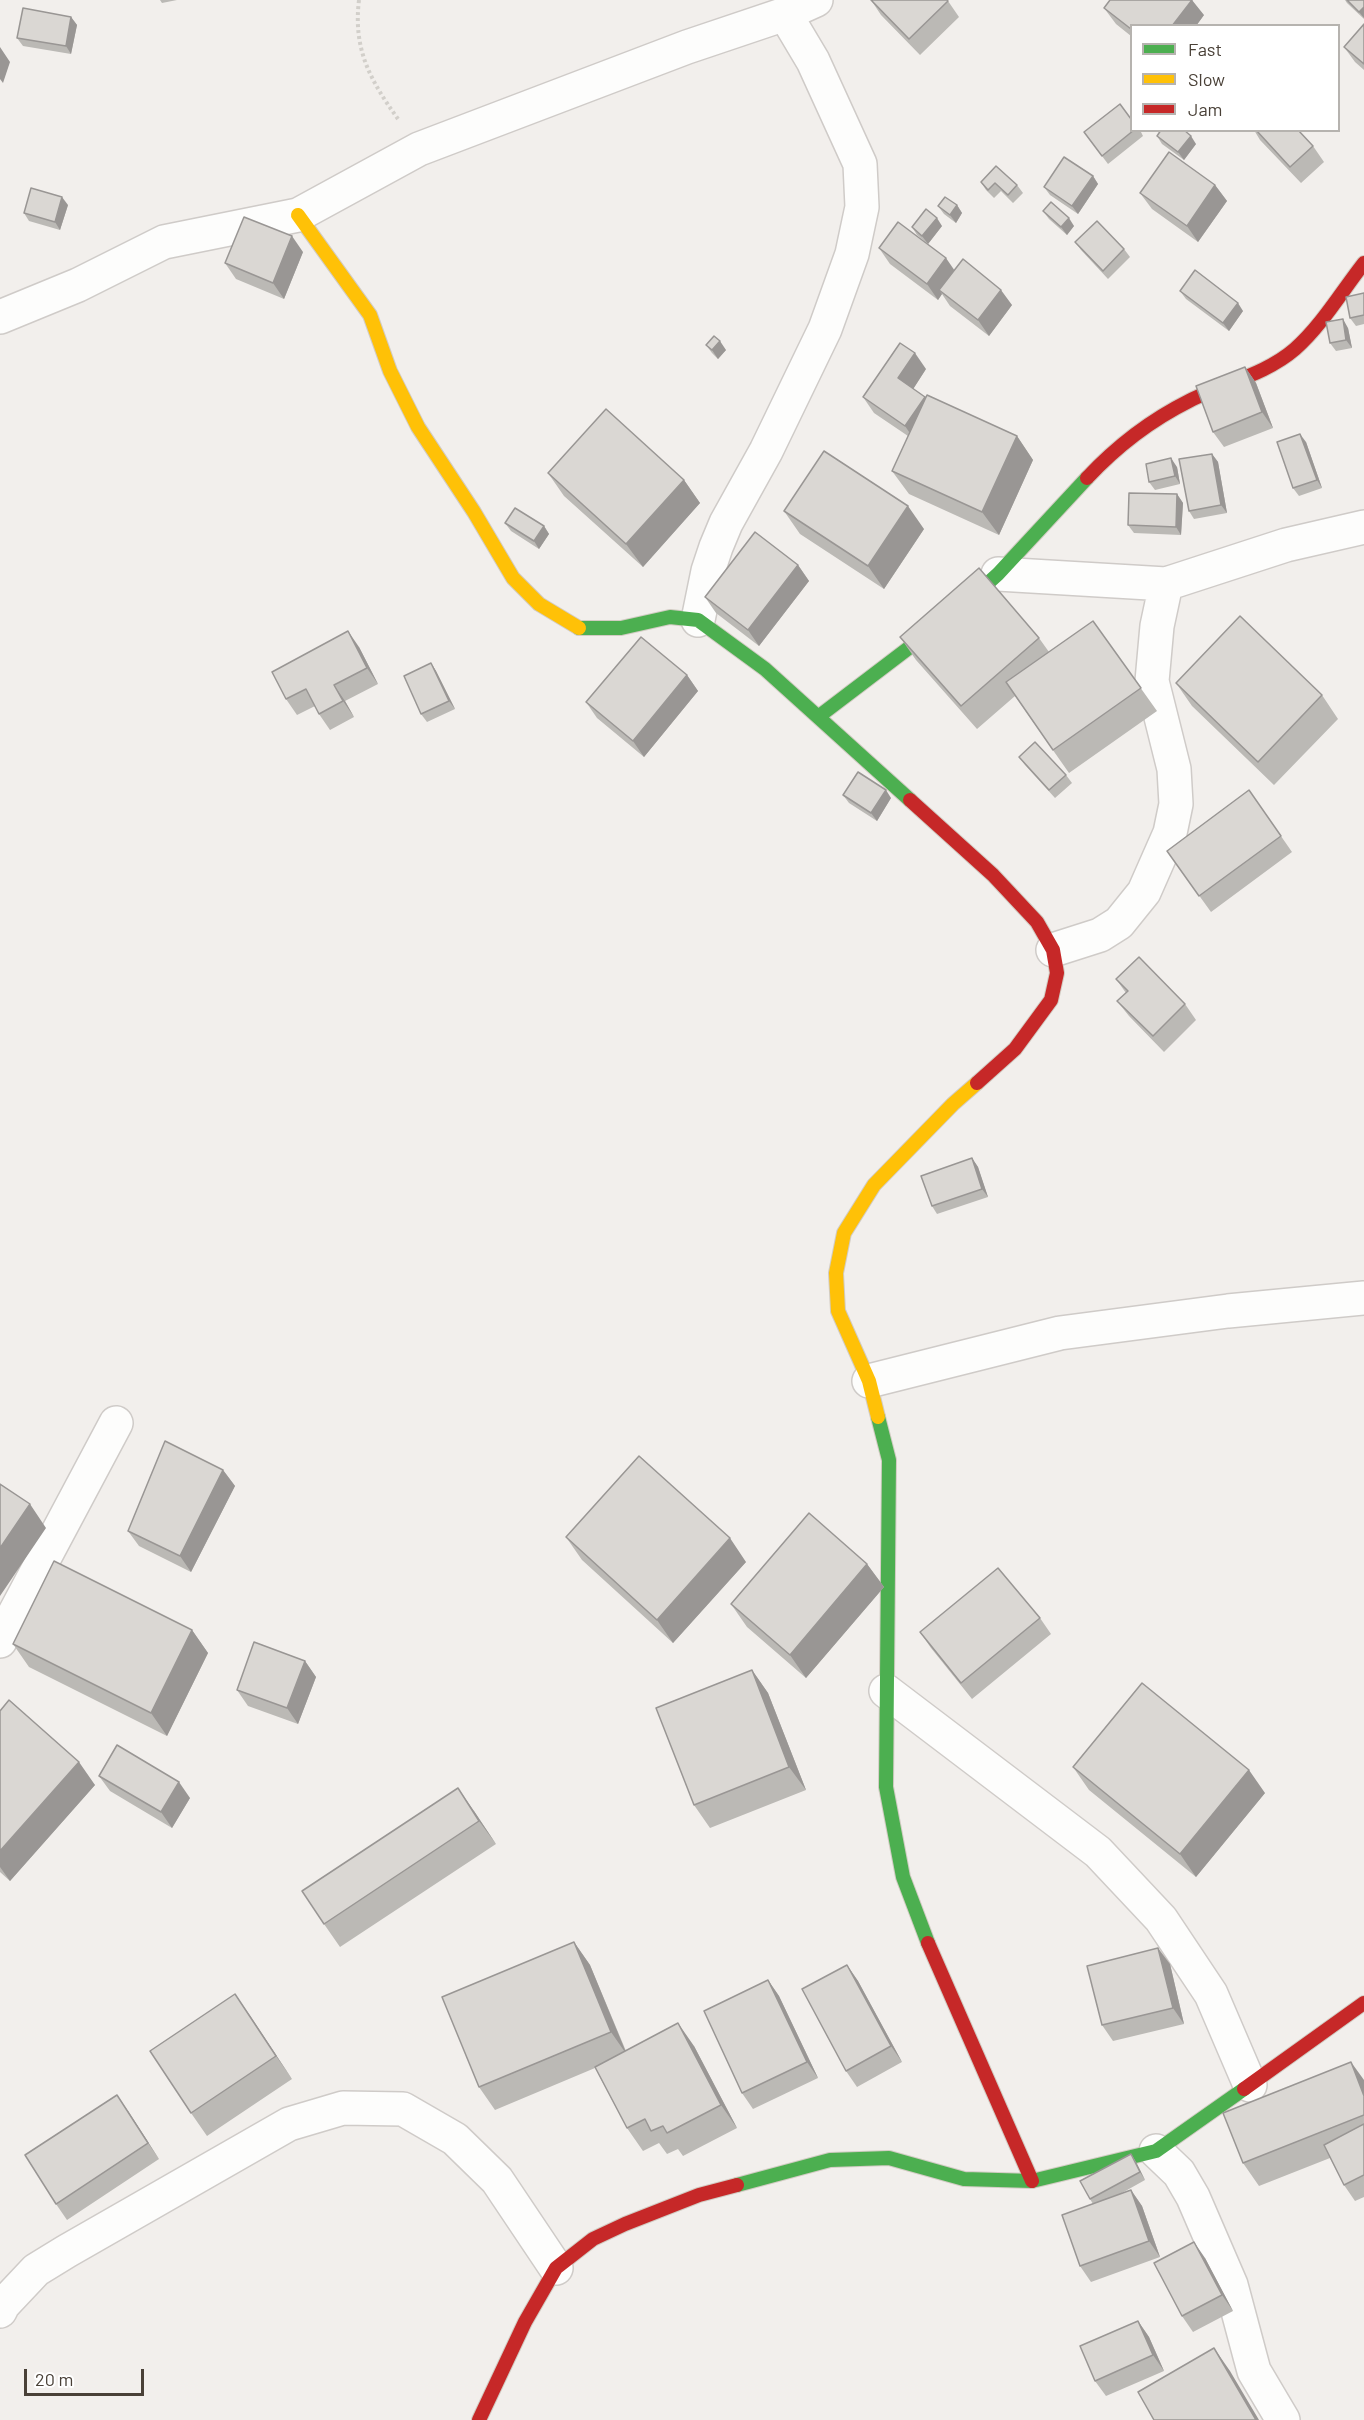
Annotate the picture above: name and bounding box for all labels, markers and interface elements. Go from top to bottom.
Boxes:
legend [1130,24,1340,132]
text: Fast [1188,38,1222,60]
text: Slow [1188,68,1225,90]
text: Jam [1188,98,1222,120]
scale bar [27,2357,147,2395]
text: 20 m [35,2368,73,2390]

